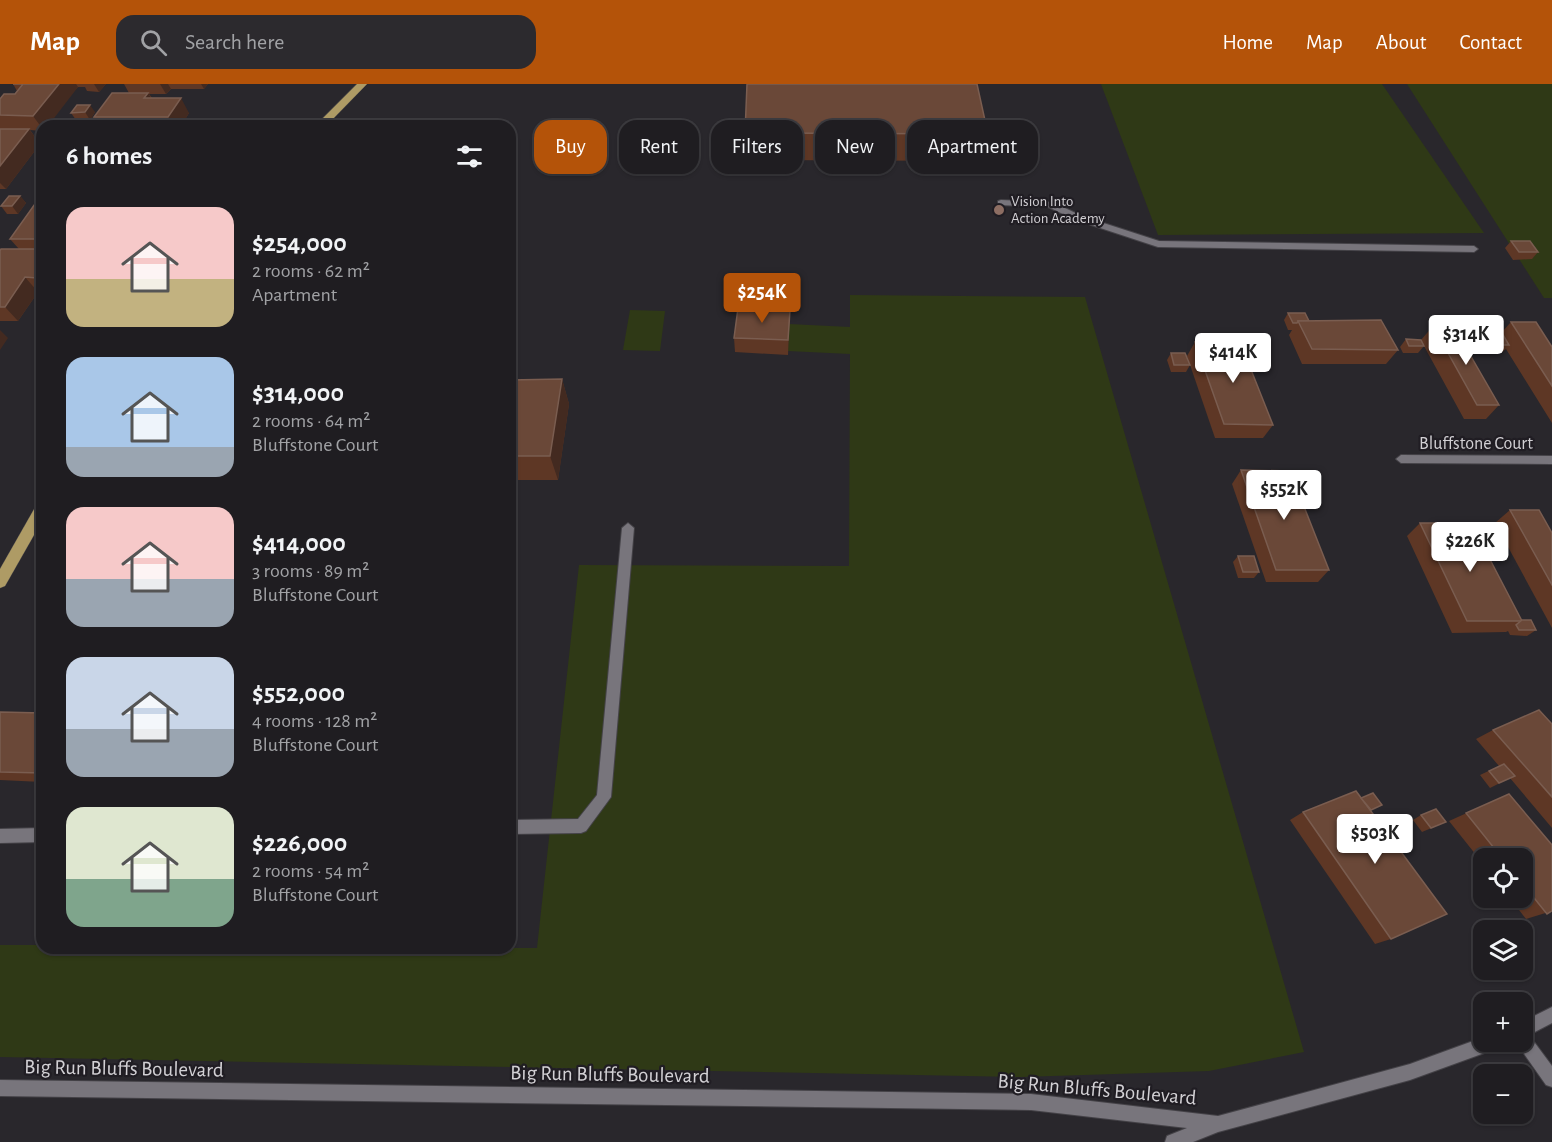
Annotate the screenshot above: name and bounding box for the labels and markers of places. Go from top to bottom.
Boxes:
place label: Vision Into Action Academy [1011,194,1105,226]
marker: Vision Into Action Academy [992,203,1006,217]
pin: $254K [720,273,804,324]
pin: $314K [1424,315,1508,366]
pin: $414K [1191,333,1275,384]
pin: $552K [1242,470,1326,521]
pin: $226K [1428,522,1512,573]
pin: $503K [1333,814,1417,865]

